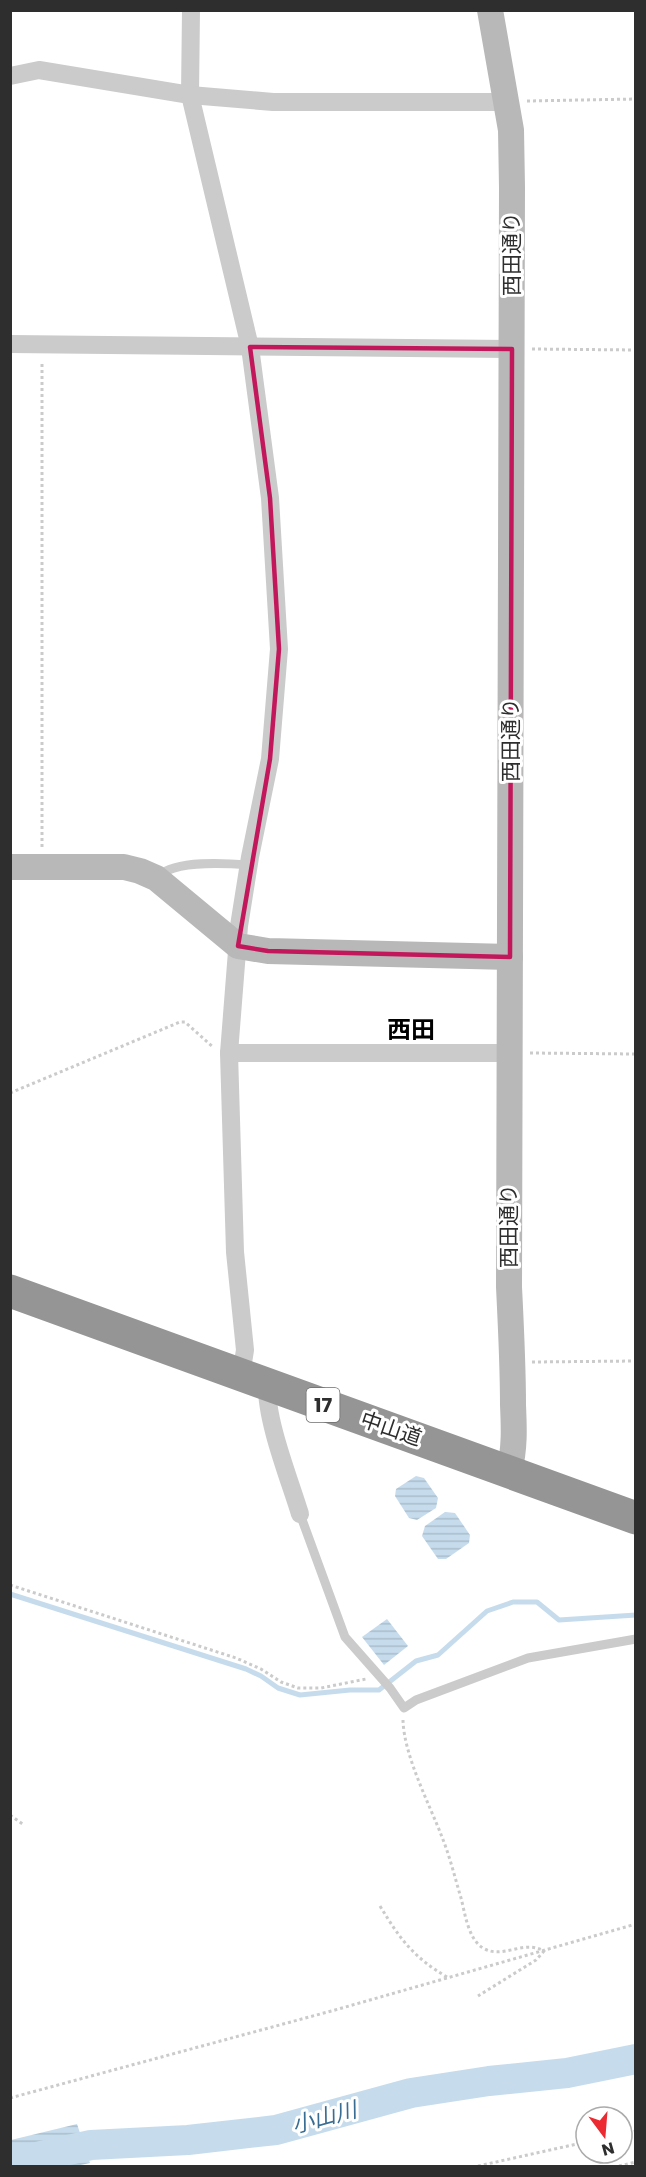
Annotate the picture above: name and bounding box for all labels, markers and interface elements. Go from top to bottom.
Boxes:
street label: 西田通り [497,212,526,296]
street label: 西田通り [496,698,525,782]
district label: 西田 [387,1013,435,1046]
street label: 西田通り [494,1184,523,1268]
road number: 17 [306,1388,340,1422]
street label: 中山道 [357,1405,426,1452]
water label: 小山川 [288,2093,362,2141]
north arrow [574,2105,634,2165]
text: N [599,2136,617,2162]

